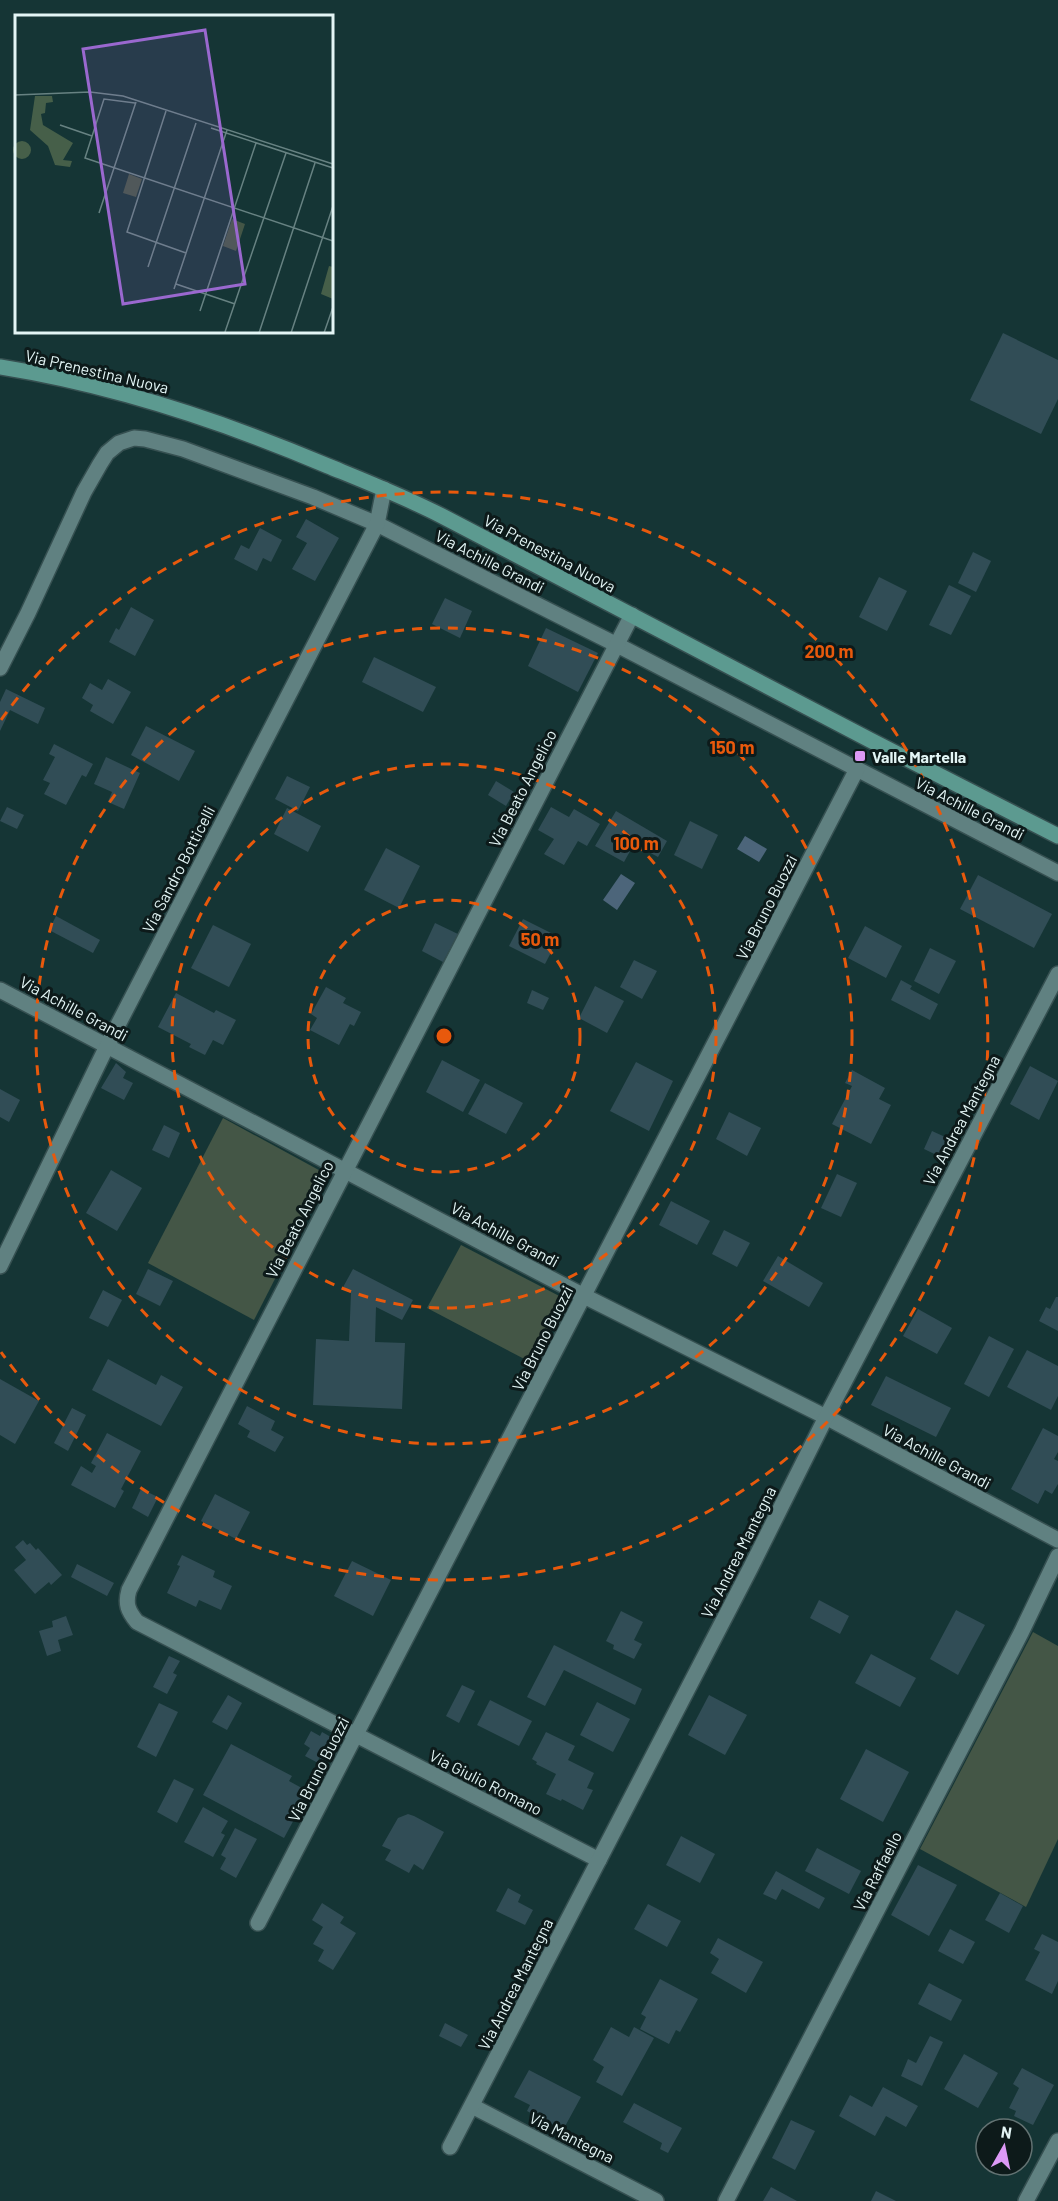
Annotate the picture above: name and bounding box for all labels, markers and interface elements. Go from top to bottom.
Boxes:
inset map [15,15,333,333]
street label: Via Prenestina Nuova [23,345,171,397]
street label: Via Prenestina Nuova [481,510,619,596]
street label: Via Achille Grandi [432,525,548,597]
text: 200 m [804,640,854,662]
street label: Via Beato Angelico [484,726,560,850]
text: 150 m [710,736,754,758]
place label: Valle Martella [872,747,966,766]
marker: Valle Martella [853,749,867,763]
street label: Via Achille Grandi [912,772,1028,844]
street label: Via Sandro Botticelli [138,802,218,936]
text: 100 m [613,832,659,854]
street label: Via Bruno Buozzi [731,851,801,963]
text: 50 m [521,928,559,950]
street label: Via Achille Grandi [17,972,131,1044]
centre of rings [434,1026,454,1046]
street label: Via Andrea Mantegna [919,1051,1003,1189]
street label: Via Beato Angelico [261,1157,337,1281]
street label: Via Achille Grandi [448,1198,562,1270]
street label: Via Bruno Buozzi [507,1282,577,1394]
street label: Via Achille Grandi [880,1420,994,1492]
street label: Via Andrea Mantegna [697,1483,779,1621]
street label: Via Bruno Buozzi [283,1713,353,1825]
street label: Via Giulio Romano [426,1745,546,1819]
street label: Via Raffaello [849,1828,905,1914]
street label: Via Andrea Mantegna [474,1915,556,2053]
street label: Via Mantegna [526,2108,618,2166]
north arrow [974,2117,1034,2177]
text: N [1000,2121,1013,2142]

